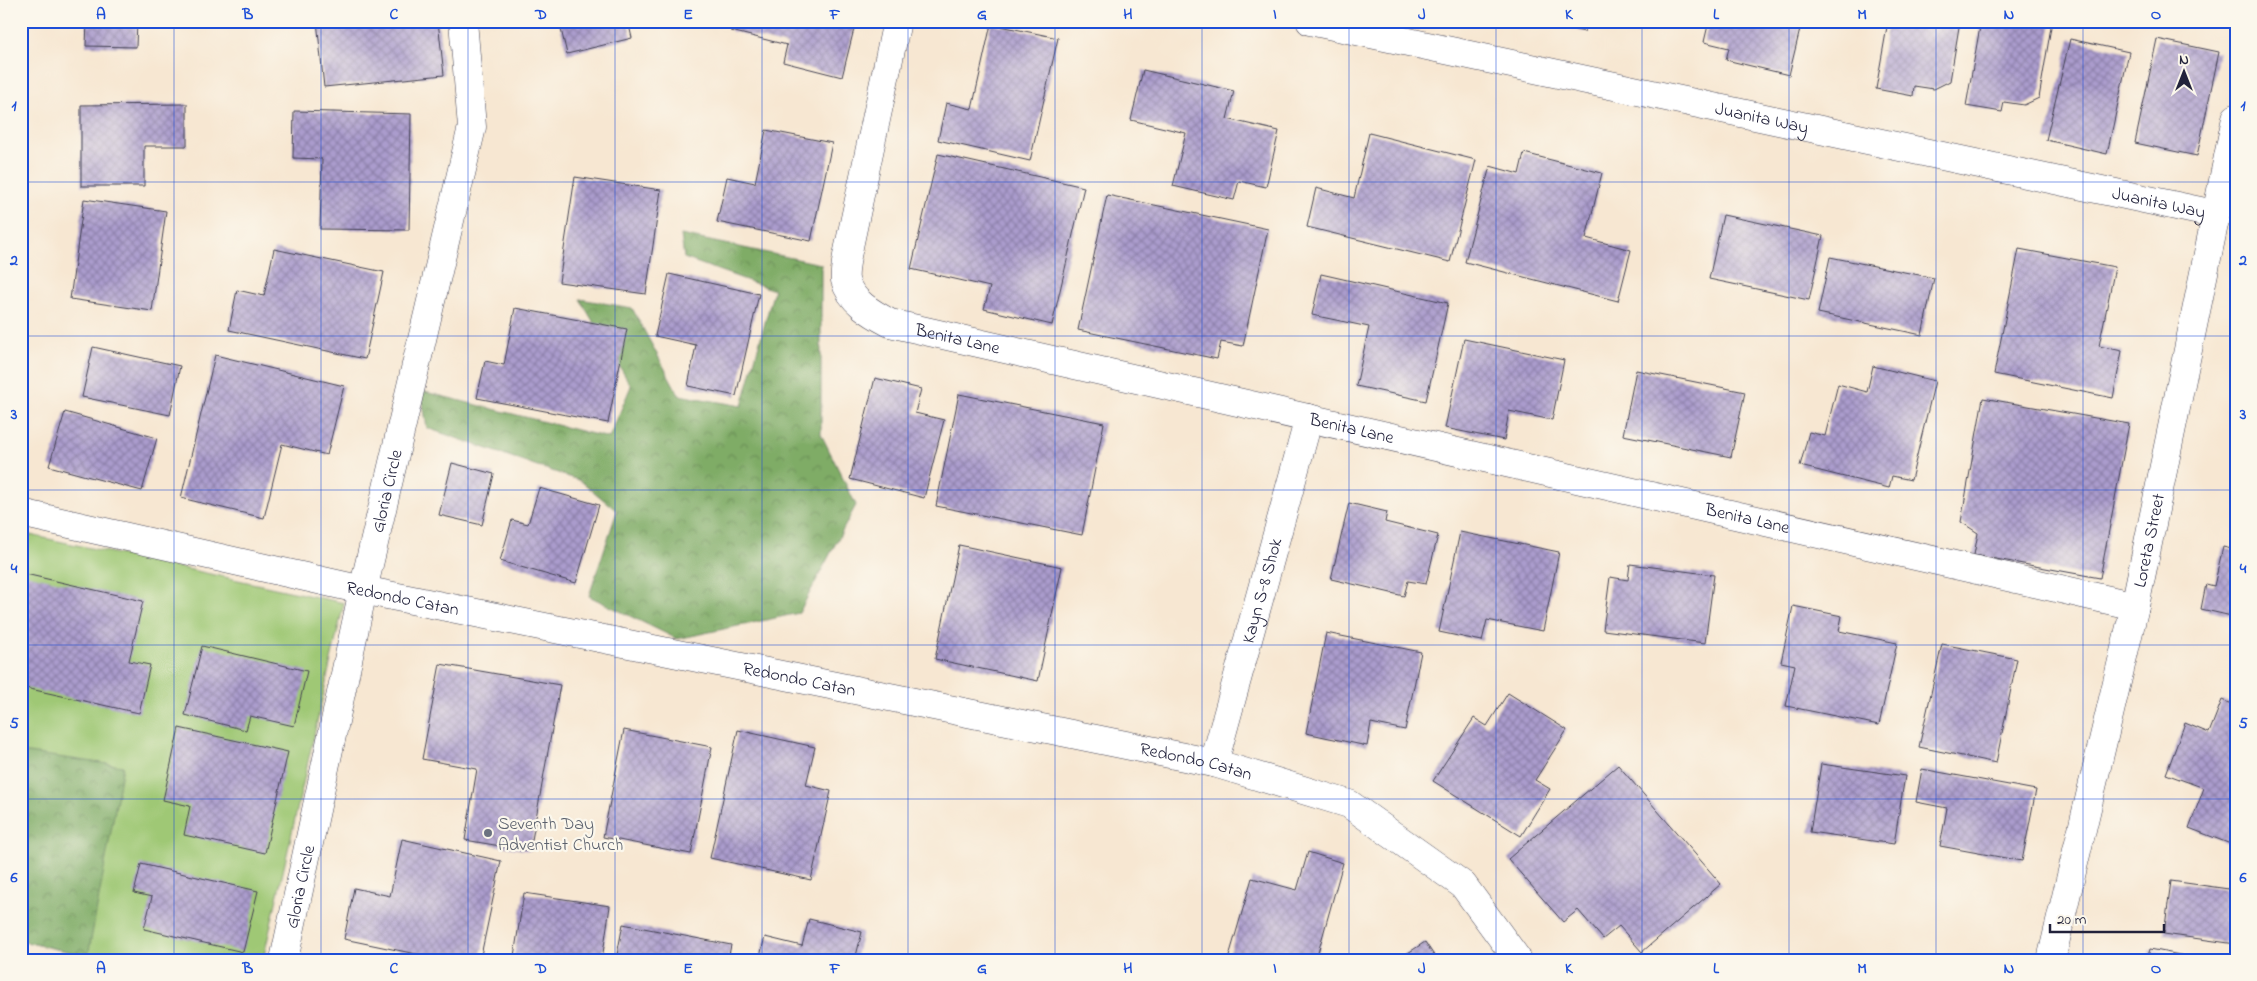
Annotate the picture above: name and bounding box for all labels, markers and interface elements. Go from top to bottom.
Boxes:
text: A [96,3,106,27]
text: B [242,3,254,27]
text: C [390,3,399,27]
text: D [534,3,547,27]
text: E [683,3,693,27]
text: F [829,3,841,27]
text: G [977,3,987,27]
text: H [1123,3,1133,27]
text: I [1273,3,1277,27]
text: J [1418,3,1426,27]
text: K [1565,3,1574,27]
text: L [1713,3,1720,27]
text: M [1857,3,1867,27]
text: N [2004,3,2015,27]
text: O [2151,3,2162,27]
north arrow [2160,48,2210,98]
text: N [2179,50,2189,71]
text: 1 [11,94,17,118]
text: 1 [2240,94,2246,118]
street label: Juanita Way [1712,97,1811,142]
street label: Juanita Way [2109,182,2208,227]
text: 2 [9,249,18,273]
text: 2 [2238,249,2247,273]
street label: Benita Lane [912,318,1003,363]
text: 3 [10,403,18,427]
text: 3 [2239,403,2247,427]
street label: Benita Lane [1305,407,1397,452]
street label: Gloria Circle [366,446,411,536]
street label: Loreta Street [2128,491,2173,590]
street label: Benita Lane [1701,497,1793,542]
street label: Kayn S-8 Shok [1237,535,1290,647]
text: 4 [10,557,18,581]
text: 4 [2239,557,2247,581]
street label: Redondo Catan [343,576,461,624]
street label: Redondo Catan [740,657,858,705]
text: 5 [9,712,19,736]
text: 5 [2238,712,2248,736]
street label: Redondo Catan [1137,737,1255,789]
place label: Seventh Day Adventist Church [498,812,623,859]
marker: Seventh Day Adventist Church [482,827,494,839]
street label: Gloria Circle [280,842,323,931]
text: 6 [9,866,18,890]
text: 6 [2238,866,2247,890]
scale bar [2050,901,2163,933]
text: 20 m [2057,909,2087,931]
text: A [96,957,106,981]
text: B [242,957,254,981]
text: C [390,957,399,981]
text: D [534,957,547,981]
text: E [683,957,693,981]
text: F [829,957,841,981]
text: G [977,957,987,981]
text: H [1123,957,1133,981]
text: I [1273,957,1277,981]
text: J [1418,957,1426,981]
text: K [1565,957,1574,981]
text: L [1713,957,1720,981]
text: M [1857,957,1867,981]
text: N [2004,957,2015,981]
text: O [2151,957,2162,981]

